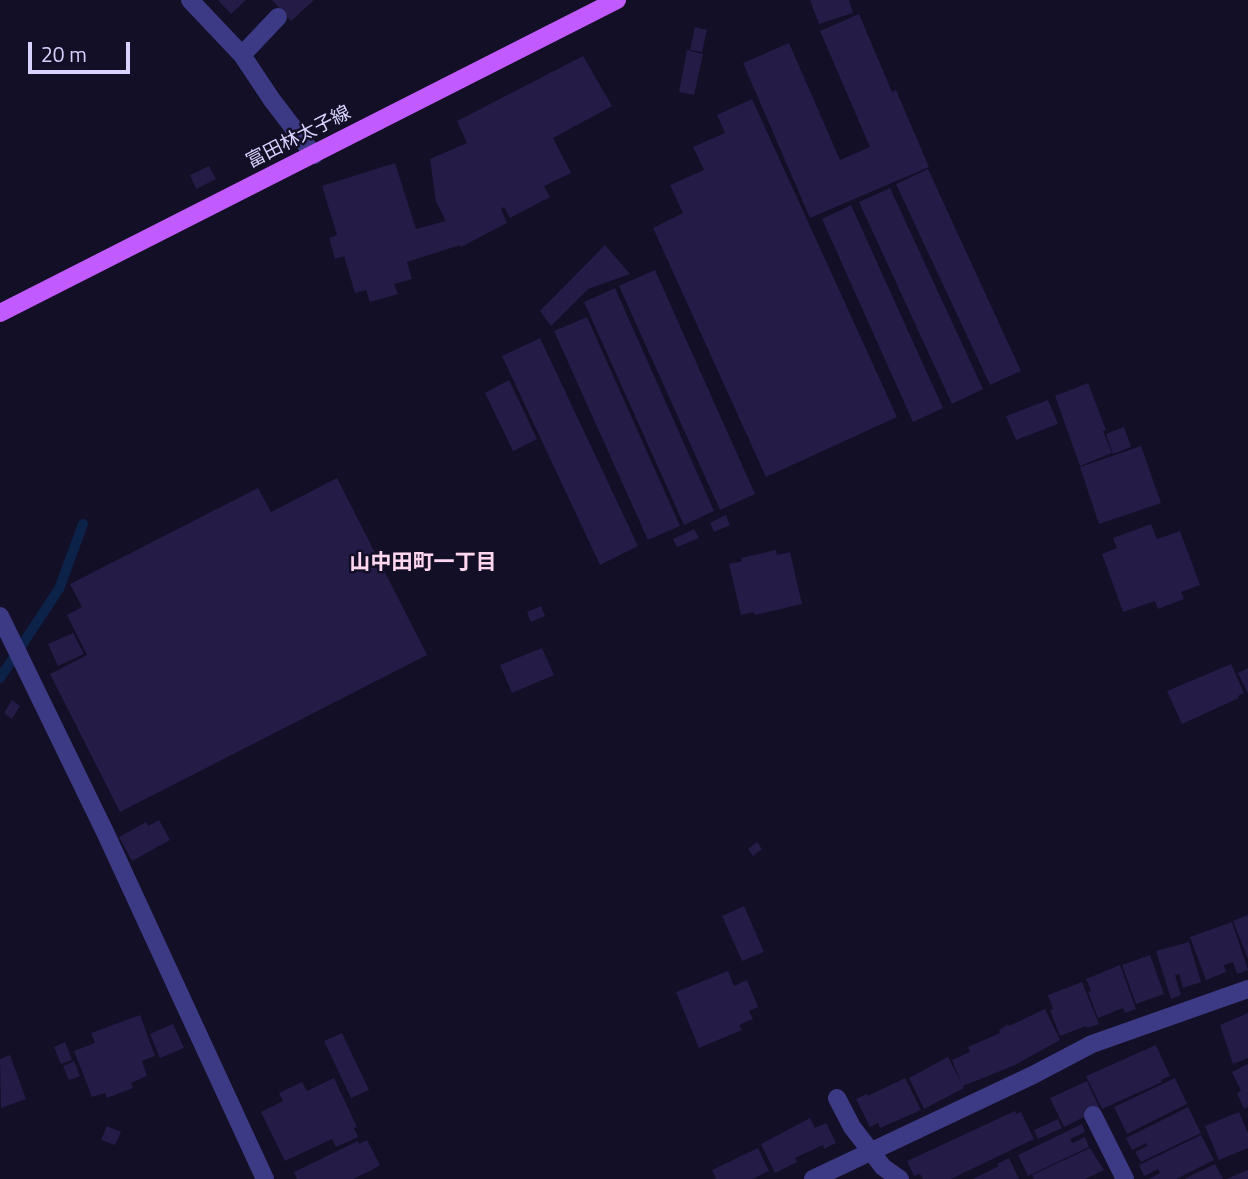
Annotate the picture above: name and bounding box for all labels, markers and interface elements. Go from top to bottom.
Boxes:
scale bar [32,28,133,72]
text: 20 m [41,38,87,70]
street label: 富田林太子線 [243,102,355,174]
district label: 山中田町一丁目 [350,551,496,577]

